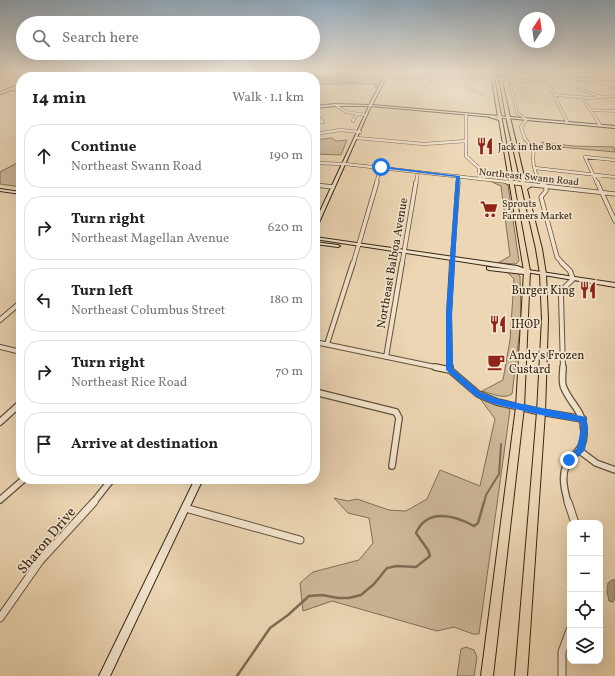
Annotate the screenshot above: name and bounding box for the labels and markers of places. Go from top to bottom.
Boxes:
restaurant icon: Jack in the Box [475,136,495,156]
place label: Jack in the Box [498,140,562,154]
place label: Sprouts Farmers Market [502,197,573,223]
supermarket icon: Sprouts Farmers Market [479,199,499,219]
restaurant icon: Burger King [578,280,598,300]
place label: Burger King [511,283,575,299]
restaurant icon: IHOP [488,314,508,334]
place label: IHOP [511,317,540,333]
place label: Andy's Frozen Custard [509,348,584,378]
cafe icon: Andy's Frozen Custard [486,352,506,372]

